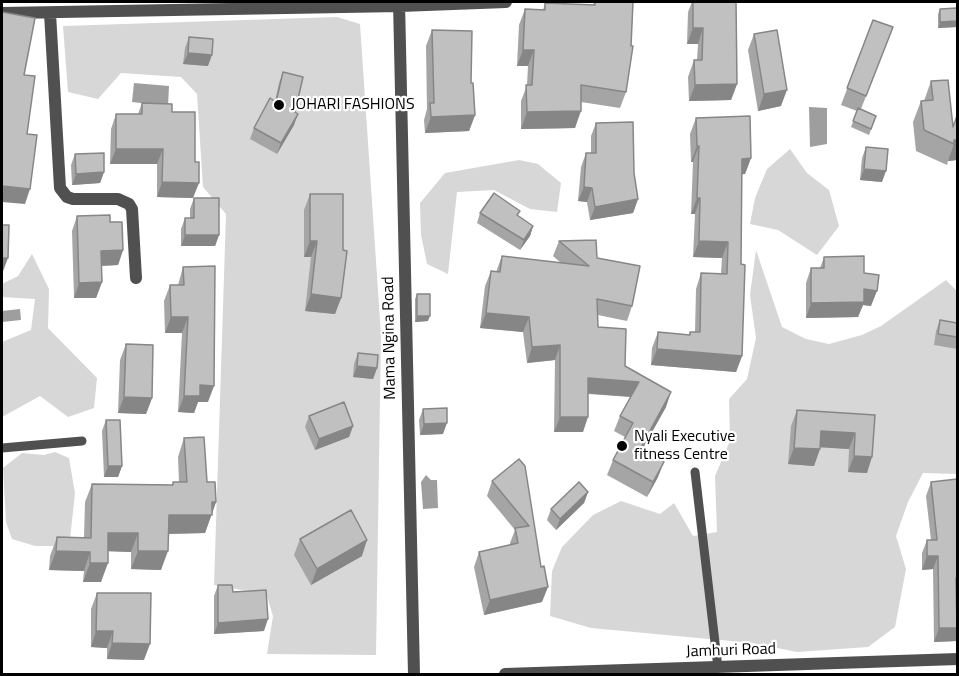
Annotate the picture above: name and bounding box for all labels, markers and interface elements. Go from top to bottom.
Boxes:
place label: JOHARI FASHIONS [291,95,415,115]
marker: JOHARI FASHIONS [272,98,286,112]
street label: Mama Ngina Road [379,276,401,400]
place label: Nyali Executive fitness Centre [634,427,735,465]
marker: Nyali Executive fitness Centre [615,439,629,453]
street label: Jamhuri Road [686,640,776,662]

